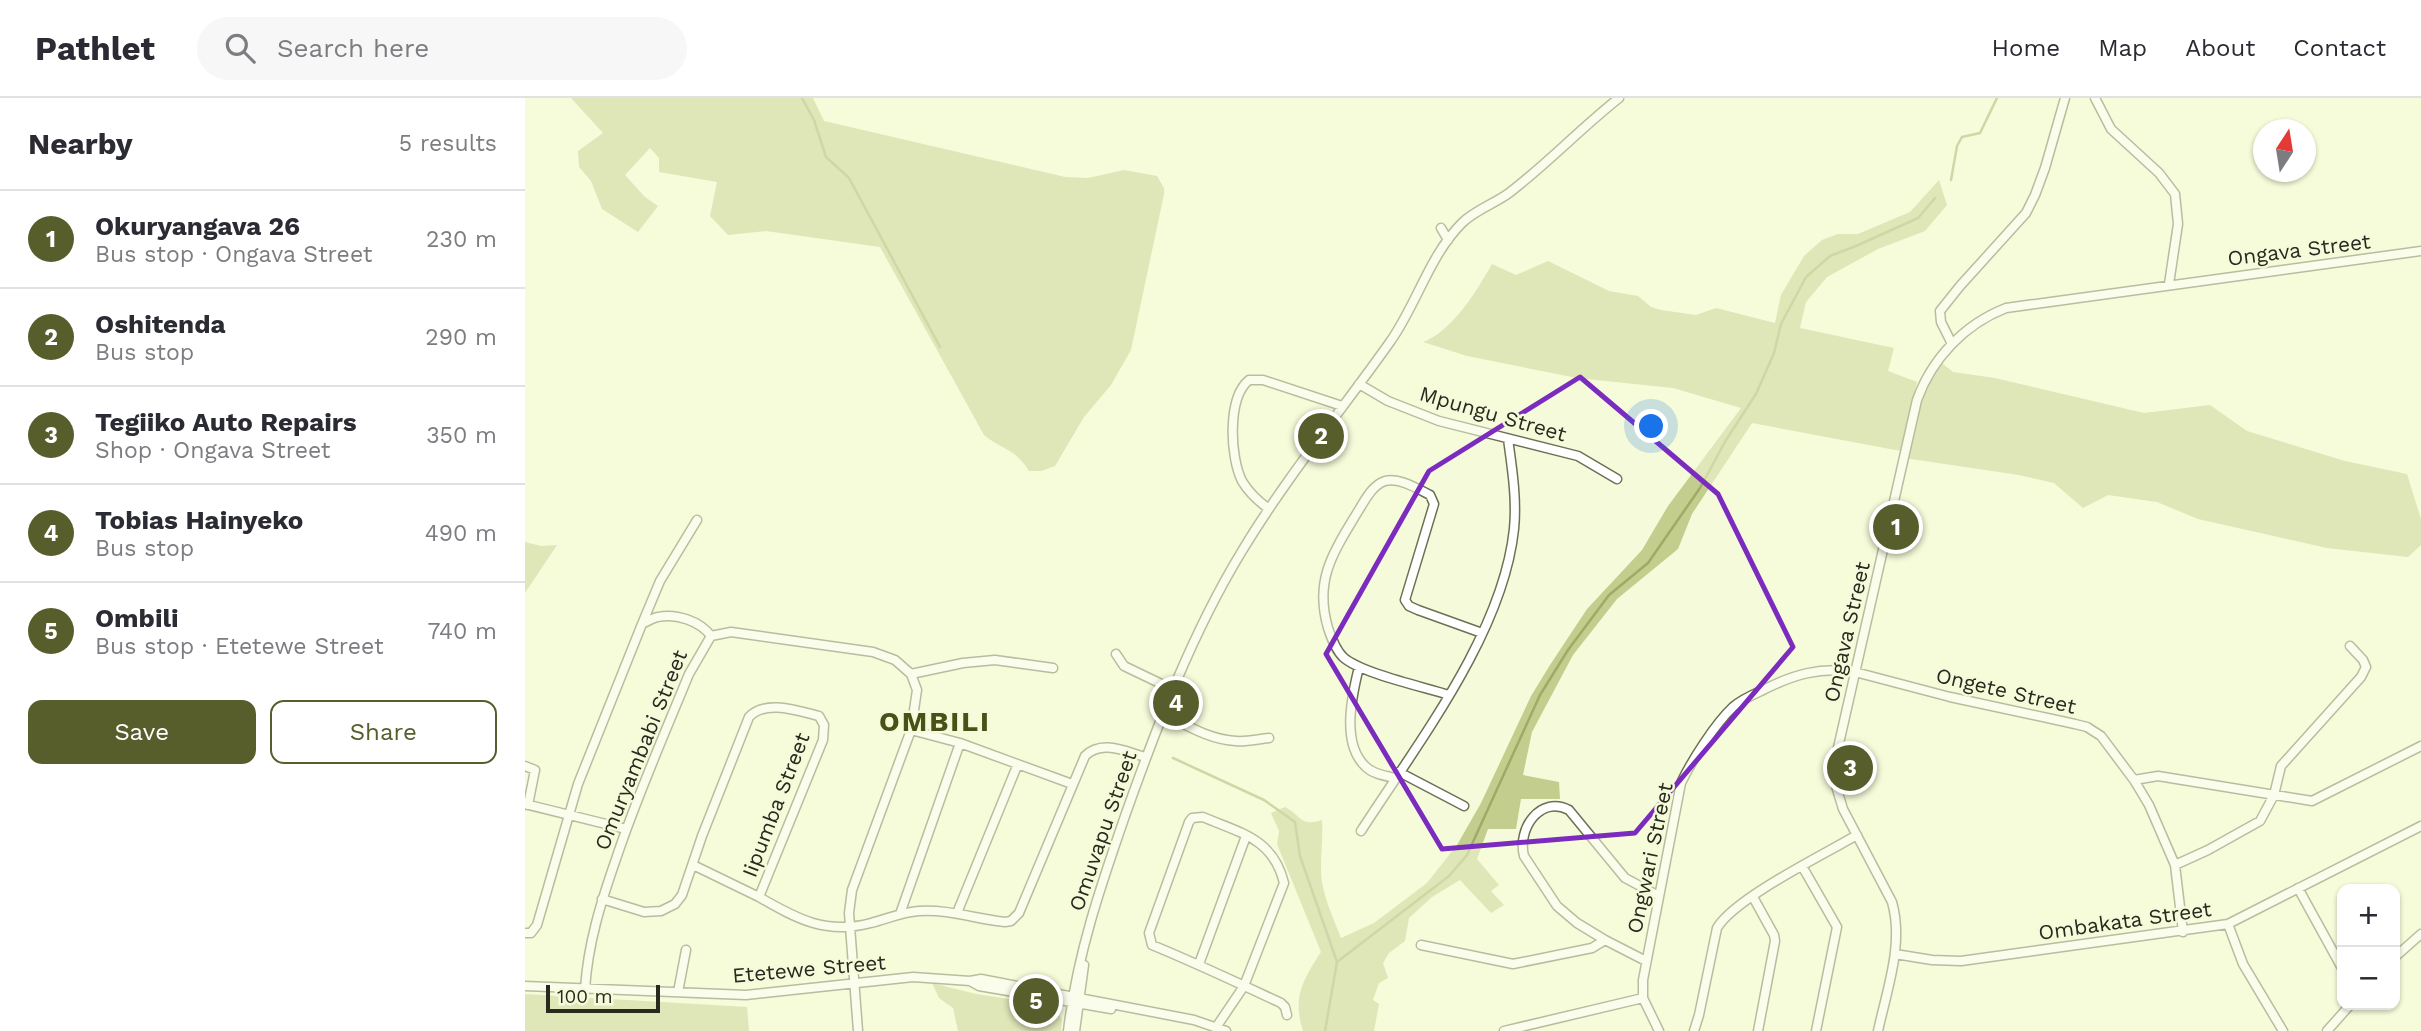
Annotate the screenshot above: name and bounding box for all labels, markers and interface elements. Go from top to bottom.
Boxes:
search box [197,17,687,80]
text: Pathlet [35,29,155,68]
icon: search [221,29,259,67]
text: Search here [277,33,429,63]
text: Home [1992,34,2060,62]
text: Map [2098,34,2147,62]
text: About [2185,34,2255,62]
text: Contact [2293,34,2386,62]
north arrow [2253,119,2316,182]
text: Nearby [28,126,133,161]
text: 5 results [399,130,497,157]
text: Okuryangava 26 [95,211,300,241]
text: 1 [46,226,56,253]
text: 230 m [426,226,497,253]
street label: Ongava Street [2226,228,2372,271]
text: Bus stop · Ongava Street [95,241,372,268]
text: Oshitenda [95,309,226,339]
text: 2 [44,324,58,351]
text: 290 m [425,324,497,351]
text: Bus stop [95,339,194,366]
street label: Mpungu Street [1417,381,1570,446]
text: Tegiiko Auto Repairs [95,407,357,437]
your location [1634,409,1668,443]
pin: 2 [1298,410,1344,462]
text: 3 [44,422,58,449]
text: 350 m [426,422,497,449]
text: Shop · Ongava Street [95,437,331,464]
pin: 1 [1873,501,1919,553]
text: Tobias Hainyeko [95,505,303,535]
text: 4 [44,520,58,547]
text: 490 m [425,520,497,547]
text: Bus stop [95,535,194,562]
street label: Ongava Street [1818,559,1875,705]
text: Ombili [95,603,179,633]
text: 5 [44,618,58,645]
text: 740 m [428,618,497,645]
text: Bus stop · Etetewe Street [95,633,384,660]
street label: Omuryambabi Street [589,646,692,854]
street label: Ongete Street [1934,662,2079,719]
pin: 4 [1153,677,1199,729]
button: Save [28,700,256,764]
button: Share [270,700,497,764]
district label: OMBILI [879,705,991,738]
street label: Iipumba Street [736,729,815,881]
pin: 3 [1827,742,1873,794]
street label: Omuvapu Street [1063,747,1142,914]
street label: Ongwari Street [1621,780,1678,935]
map controls [2337,884,2400,1010]
button: + [2337,884,2400,947]
street label: Ombakata Street [2037,896,2213,945]
button: − [2337,947,2400,1010]
street label: Etetewe Street [731,949,887,988]
pin: 5 [1013,975,1059,1027]
scale bar [546,982,660,1014]
text: 100 m [557,985,613,1008]

